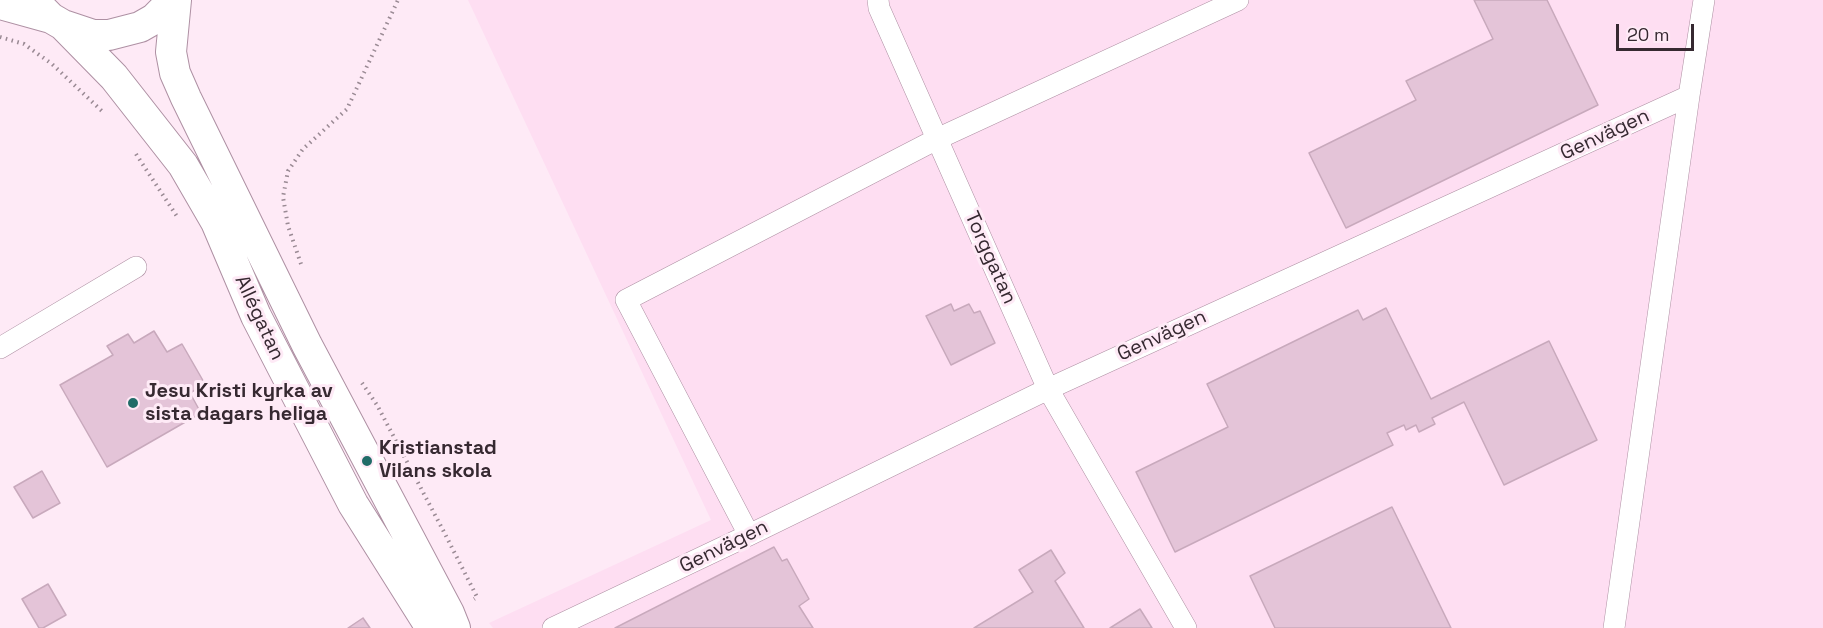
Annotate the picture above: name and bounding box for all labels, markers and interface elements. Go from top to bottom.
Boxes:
scale bar [1619,12,1697,50]
text: 20 m [1627,23,1670,46]
street label: Genvägen [1557,104,1653,166]
street label: Torggatan [959,208,1021,308]
street label: Allégatan [229,272,289,364]
street label: Genvägen [1114,305,1210,367]
place label: Jesu Kristi kyrka av sista dagars heliga [145,380,333,427]
marker: Jesu Kristi kyrka av sista dagars heliga [126,396,140,410]
place label: Kristianstad Vilans skola [379,437,497,484]
marker: Kristianstad Vilans skola [360,454,374,468]
street label: Genvägen [676,515,772,579]

